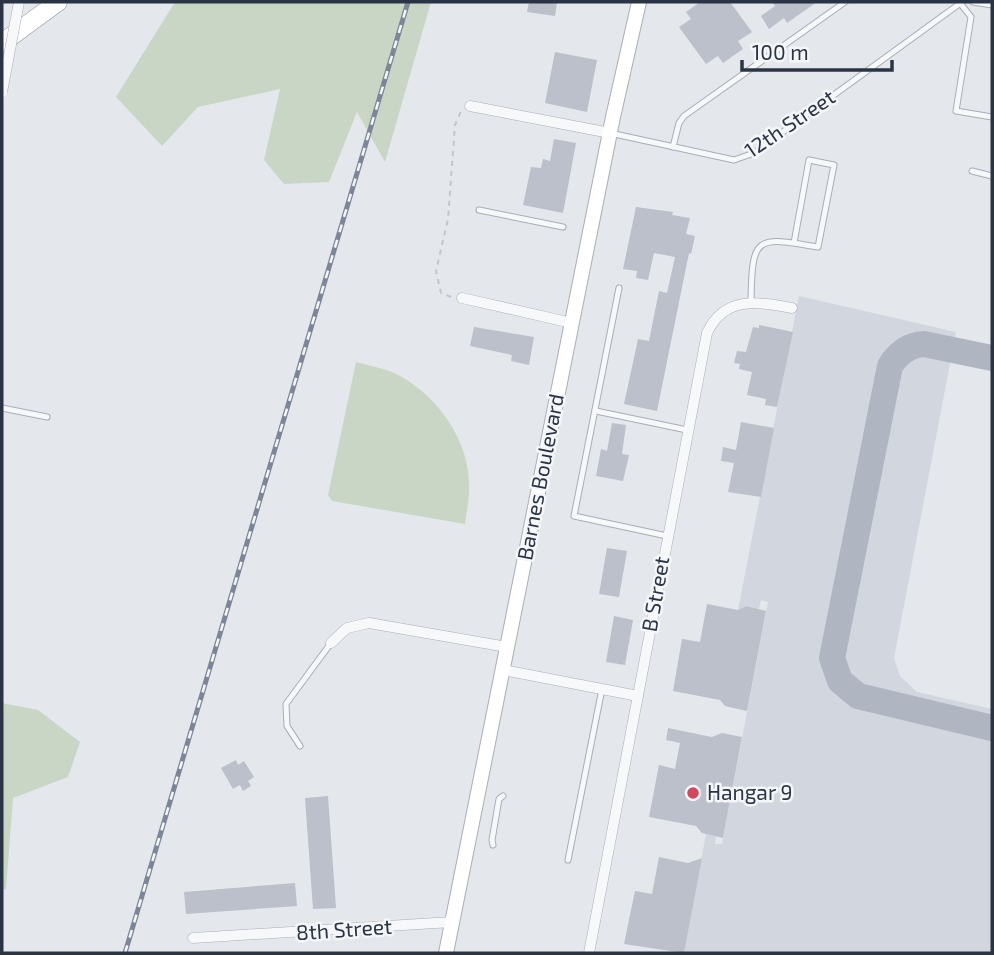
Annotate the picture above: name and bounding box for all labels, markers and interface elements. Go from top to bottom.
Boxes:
scale bar [742,28,892,72]
text: 100 m [752,39,809,64]
street label: 12th Street [739,83,839,162]
street label: Barnes Boulevard [511,391,568,562]
street label: B Street [636,554,673,633]
place label: Hangar 9 [707,779,793,804]
marker: Hangar 9 [685,785,701,801]
street label: 8th Street [295,913,393,944]

